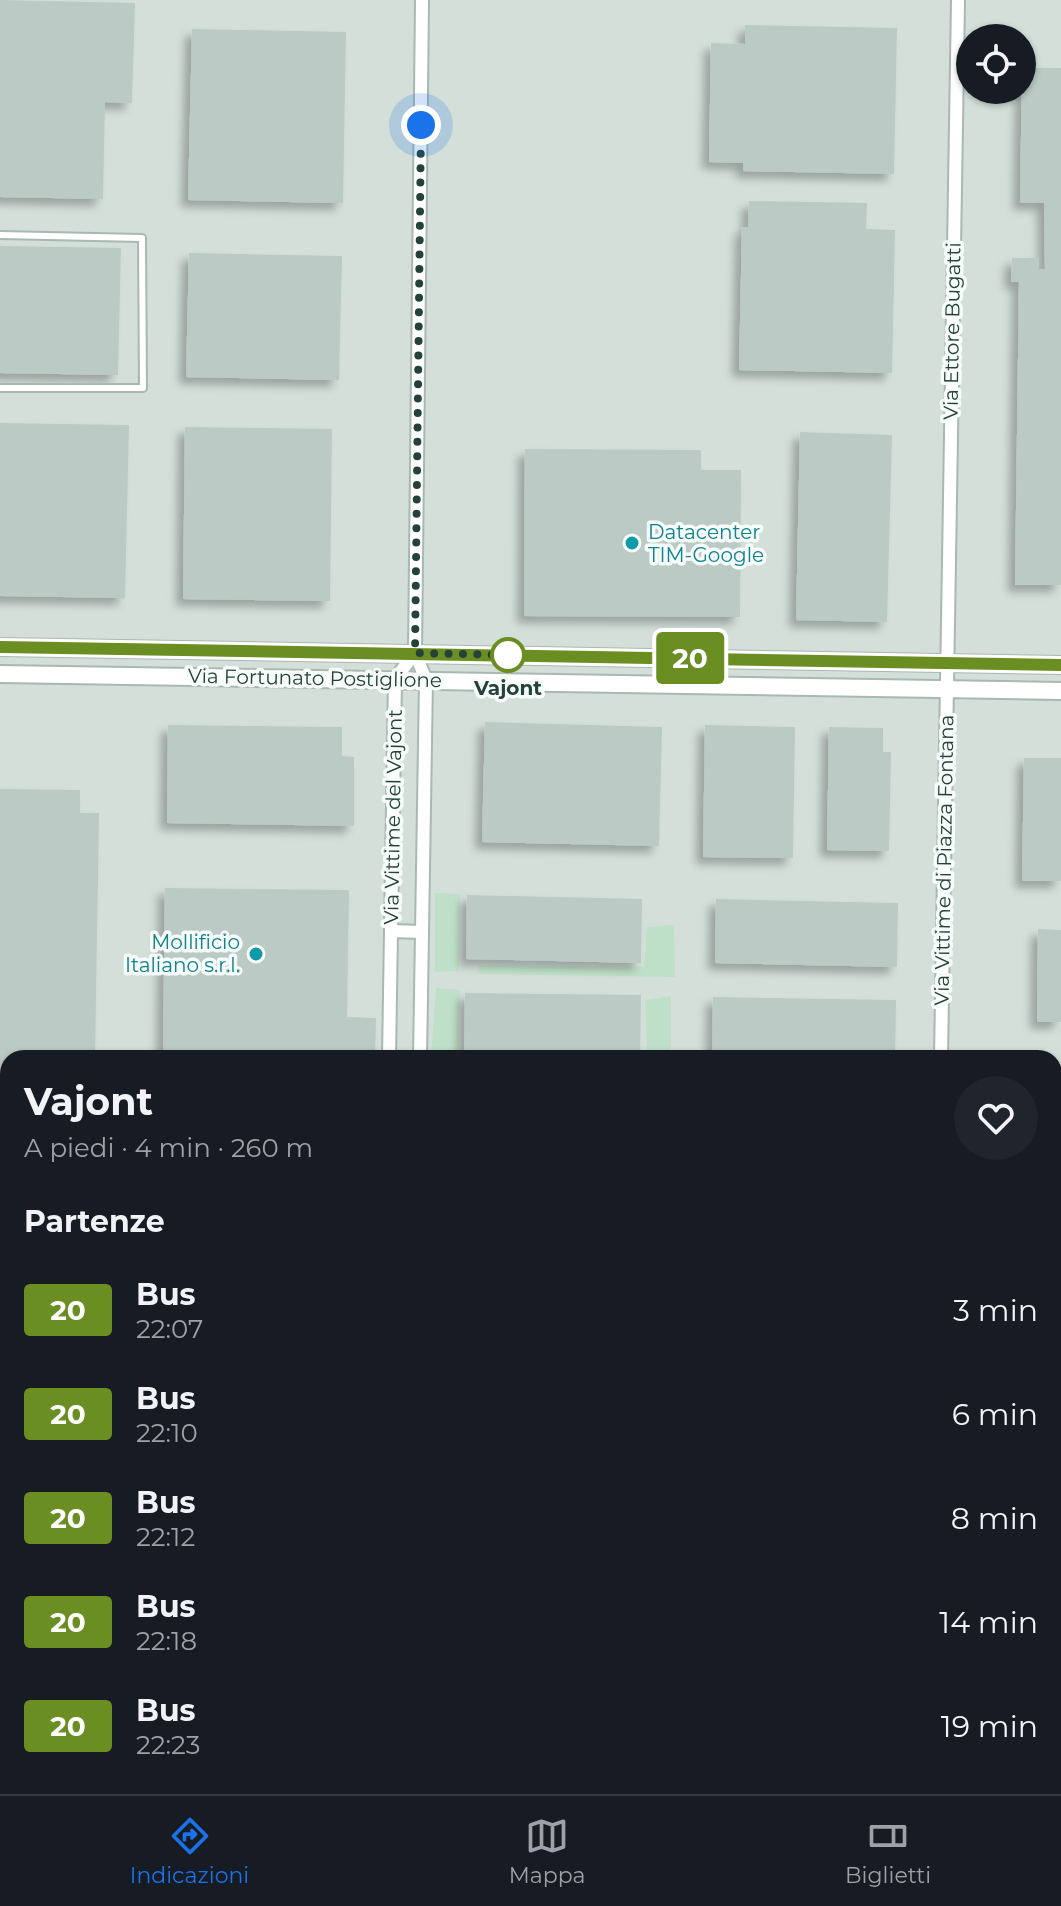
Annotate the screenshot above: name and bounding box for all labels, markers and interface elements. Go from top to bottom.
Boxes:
map controls [956,24,1036,104]
button: locate [956,24,1036,104]
your location [401,105,441,145]
street label: Via Ettore Bugatti [938,242,966,420]
place label: Datacenter TIM-Google [648,520,764,567]
marker: Datacenter TIM-Google [623,534,641,552]
line badge: 20 [654,632,726,684]
marker: Vajont [491,638,525,672]
text: 20 [672,641,708,675]
street label: Via Fortunato Postiglione [188,664,442,692]
place label: Vajont [473,676,542,700]
street label: Via Vittime del Vajont [379,709,407,925]
street label: Via Vittime di Piazza Fontana [929,714,959,1006]
place label: Mollificio Italiano s.r.l. [125,930,240,977]
marker: Mollificio Italiano s.r.l. [247,945,265,963]
button: heart [954,1076,1038,1160]
text: Vajont [24,1078,153,1125]
text: A piedi · 4 min · 260 m [24,1132,313,1164]
text: Partenze [24,1203,165,1240]
text: Bus [136,1276,196,1313]
text: 3 min [953,1292,1038,1329]
text: 20 [50,1293,86,1327]
text: 22:07 [136,1313,203,1345]
text: Bus [136,1380,196,1417]
text: 6 min [952,1396,1038,1433]
text: 20 [50,1397,86,1431]
text: 22:10 [136,1417,198,1449]
text: Bus [136,1484,196,1521]
text: 8 min [951,1500,1038,1537]
text: 20 [50,1501,86,1535]
text: 22:12 [136,1521,195,1553]
text: Bus [136,1588,196,1625]
text: 14 min [939,1604,1038,1641]
text: 20 [50,1605,86,1639]
text: 22:18 [136,1625,197,1657]
text: Bus [136,1692,196,1729]
text: 19 min [941,1708,1038,1745]
text: 20 [50,1709,86,1743]
text: 22:23 [136,1729,200,1761]
tab: Indicazioni [130,1814,249,1889]
tab: Mappa [509,1814,586,1889]
tab: Biglietti [845,1814,931,1889]

